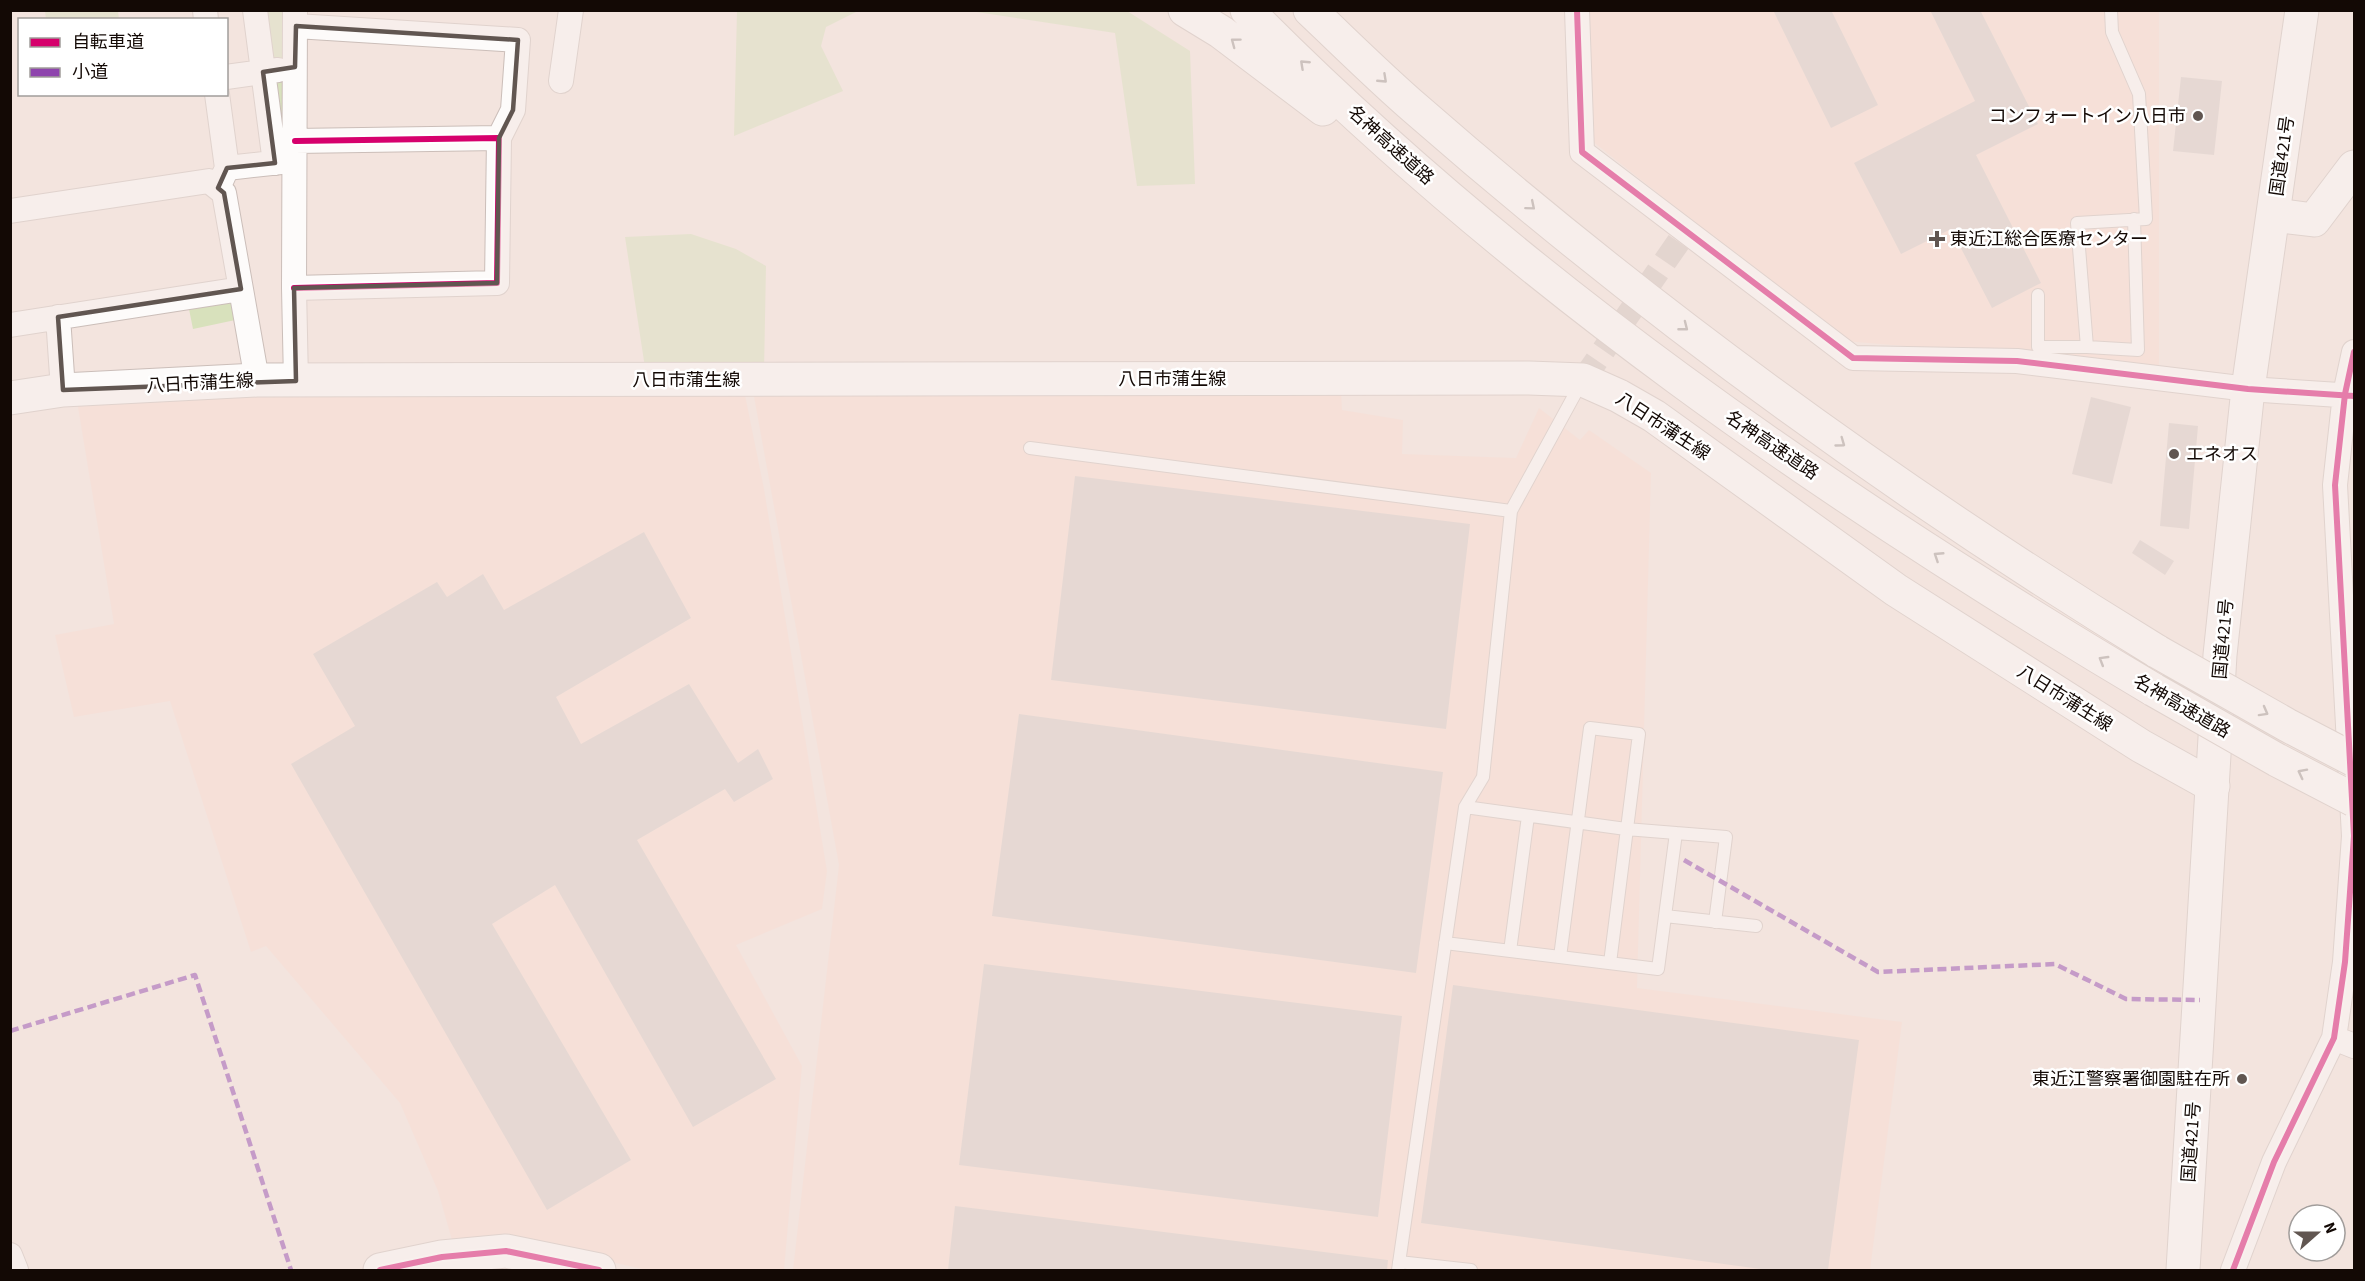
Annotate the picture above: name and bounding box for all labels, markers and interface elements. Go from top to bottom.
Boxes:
legend [18,18,228,96]
text: 自転車道 [72,30,144,55]
one-way arrow [1230,38,1241,49]
text: 小道 [72,60,108,85]
one-way arrow [1300,61,1311,72]
one-way arrow [1377,72,1387,83]
street label: 名神高速道路 [1342,100,1439,191]
place label: コンフォートイン八日市 [1989,104,2186,129]
marker: コンフォートイン八日市 [2191,109,2205,123]
street label: 国道421号 [2264,114,2300,198]
one-way arrow [1524,199,1535,210]
place label: 東近江総合医療センター [1950,227,2148,252]
marker: 東近江総合医療センター [1928,230,1946,248]
one-way arrow [1677,320,1688,331]
street label: 八日市蒲生線 [1118,367,1226,392]
street label: 八日市蒲生線 [145,368,255,399]
street label: 八日市蒲生線 [632,368,740,393]
street label: 八日市蒲生線 [1611,387,1715,466]
street label: 名神高速道路 [1720,405,1823,486]
one-way arrow [1834,436,1845,447]
place label: エネオス [2186,442,2258,467]
marker: エネオス [2167,447,2181,461]
one-way arrow [1934,552,1945,563]
street label: 国道421号 [2208,598,2239,680]
one-way arrow [2099,655,2109,667]
street label: 八日市蒲生線 [2012,659,2117,738]
street label: 名神高速道路 [2129,669,2235,744]
one-way arrow [2258,705,2268,716]
one-way arrow [2298,769,2309,780]
place label: 東近江警察署御園駐在所 [2032,1067,2230,1092]
marker: 東近江警察署御園駐在所 [2235,1072,2249,1086]
street label: 国道421号 [2176,1101,2207,1183]
north arrow [2287,1203,2347,1263]
text: N [2318,1219,2342,1237]

